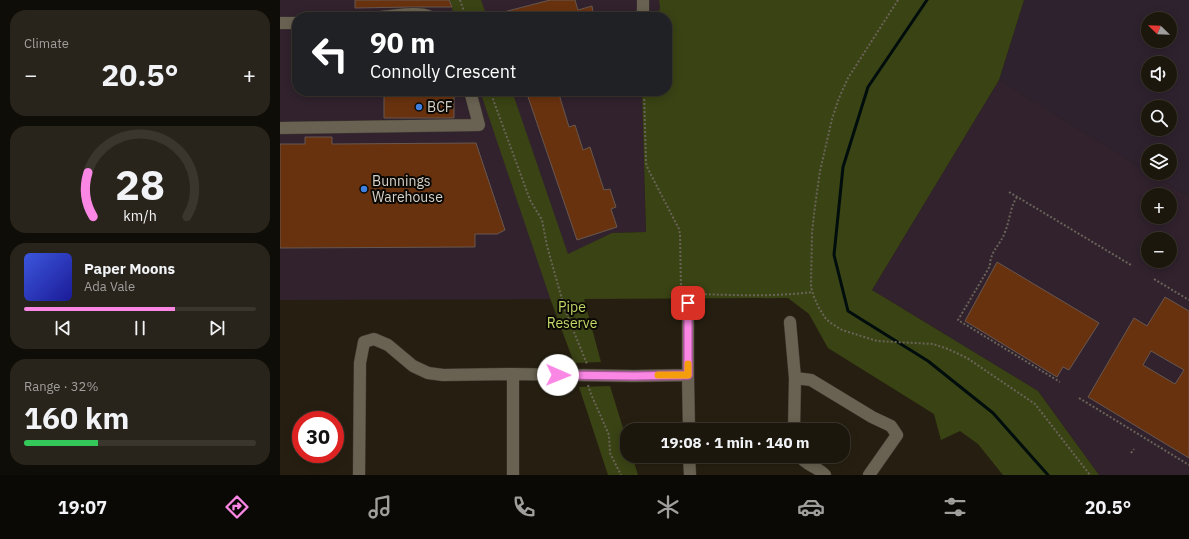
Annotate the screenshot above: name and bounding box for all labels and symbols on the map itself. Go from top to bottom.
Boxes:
north arrow [1141,12,1177,48]
place label: BCF [427,98,453,116]
marker: BCF [414,102,424,112]
place label: Bunnings Warehouse [372,172,443,206]
marker: Bunnings Warehouse [359,184,369,194]
pin [671,286,705,320]
park label: Pipe Reserve [547,298,598,332]
position arrow [537,354,579,396]
speed limit sign: 30 [292,411,344,463]

